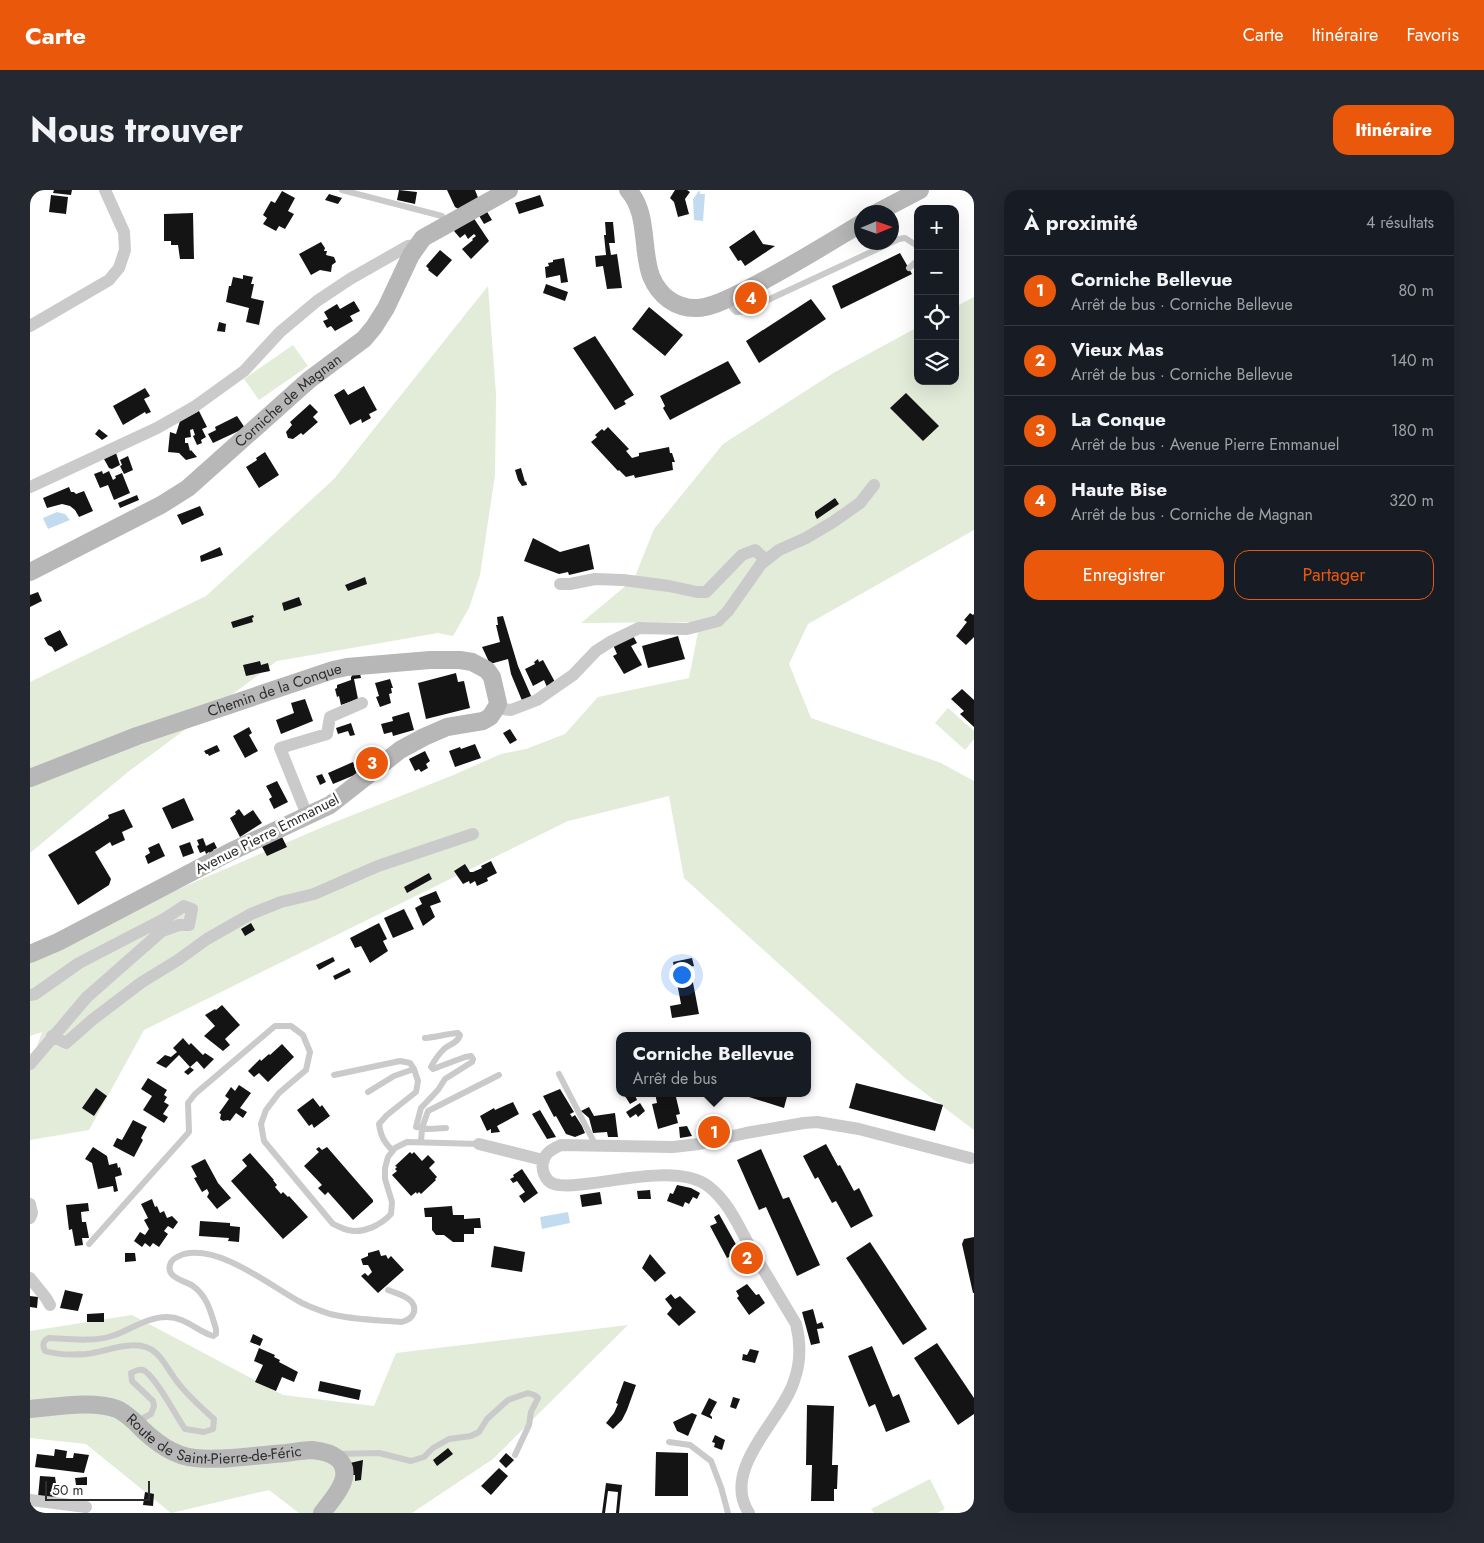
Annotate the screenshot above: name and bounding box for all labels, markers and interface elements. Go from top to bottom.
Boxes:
text: Carte [25,18,86,53]
text: Carte [1243,22,1284,48]
text: Itinéraire [1312,22,1378,48]
text: Favoris [1406,22,1459,48]
text: Nous trouver [30,105,243,155]
button: Itinéraire [1333,105,1454,155]
north arrow [854,205,899,250]
map controls [914,205,959,385]
button: + [914,205,959,250]
text: À proximité [1024,208,1138,238]
text: 4 résultats [1366,211,1434,234]
button: − [914,250,959,295]
text: Corniche Bellevue [1071,266,1232,293]
pin: 4 [735,279,767,317]
text: 1 [1036,279,1044,302]
text: 80 m [1398,279,1434,302]
text: Arrêt de bus · Corniche Bellevue [1071,293,1293,316]
button: locate [914,295,959,340]
text: Vieux Mas [1071,336,1164,363]
button: layers [914,340,959,385]
street label: Corniche de Magnan [230,348,346,452]
text: 2 [1035,349,1045,372]
text: 140 m [1391,349,1434,372]
text: Arrêt de bus · Corniche Bellevue [1071,363,1293,386]
text: La Conque [1071,406,1166,433]
text: 3 [1035,419,1045,442]
text: 180 m [1391,419,1434,442]
text: Arrêt de bus · Avenue Pierre Emmanuel [1071,433,1339,456]
text: Haute Bise [1071,476,1167,503]
text: 4 [1034,489,1046,512]
text: 320 m [1389,489,1434,512]
text: Arrêt de bus · Corniche de Magnan [1071,503,1313,526]
button: Enregistrer [1024,550,1224,600]
button: Partager [1234,550,1434,600]
street label: Chemin de la Conque [204,657,344,723]
pin: 3 [356,744,388,782]
street label: Avenue Pierre Emmanuel [191,788,343,880]
your location [669,962,695,988]
popup [616,1032,811,1097]
text: Corniche Bellevue [633,1040,794,1067]
text: Arrêt de bus [633,1067,717,1090]
pin: 1 [698,1113,730,1151]
pin: 2 [731,1239,763,1277]
street label: Route de Saint-Pierre-de-Féric [122,1408,303,1470]
scale bar [45,1478,150,1501]
text: 50 m [52,1480,83,1500]

